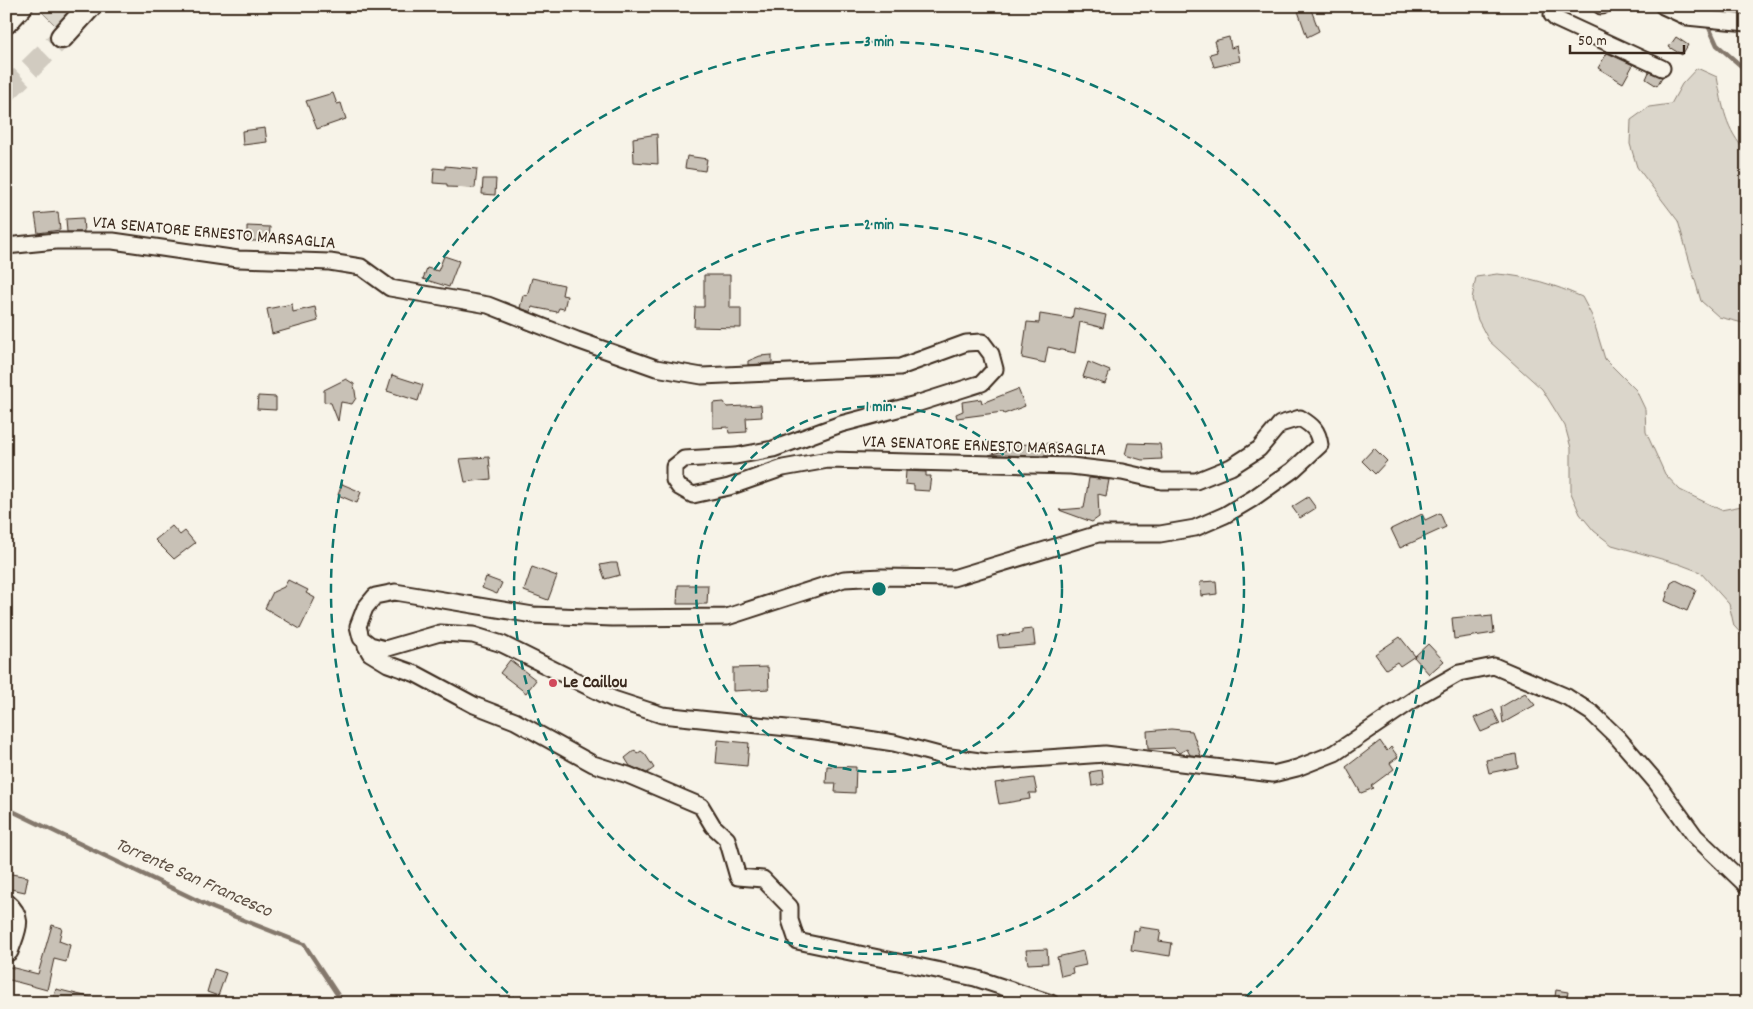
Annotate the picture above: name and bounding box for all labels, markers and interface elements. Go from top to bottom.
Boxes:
scale bar [1570,22,1684,54]
text: 50 m [1578,31,1607,53]
text: 3 min [864,32,894,54]
street label: VIA SENATORE ERNESTO MARSAGLIA [91,211,337,257]
text: 2 min [864,215,894,237]
text: 1 min [866,397,892,419]
street label: VIA SENATORE ERNESTO MARSAGLIA [862,430,1107,464]
centre of rings [870,580,888,598]
place label: Le Caillou [563,671,628,696]
marker: Le Caillou [547,677,559,689]
water label: Torrente San Francesco [110,832,277,926]

